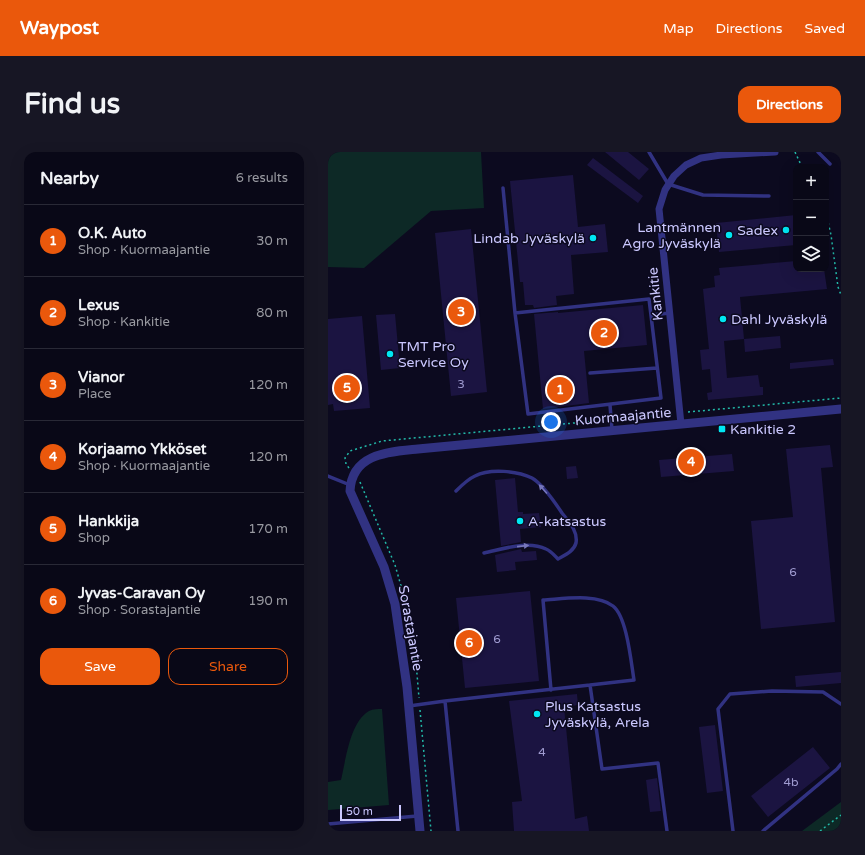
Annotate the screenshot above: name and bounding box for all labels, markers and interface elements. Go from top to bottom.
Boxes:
text: Waypost [20,17,99,39]
text: Map [663,20,694,37]
text: Directions [716,20,783,37]
text: Saved [805,20,845,37]
button: Directions [738,86,841,123]
text: Find us [24,87,120,121]
map controls [793,164,829,272]
button: + [793,164,829,200]
text: Nearby [40,168,99,189]
text: 6 results [236,170,288,186]
button: − [793,200,829,236]
place label: Lantmännen Agro Jyväskylä [622,219,721,252]
place label: Sadex [737,222,778,239]
text: O.K. Auto [78,224,146,242]
marker: Sadex [781,225,791,235]
place label: Lindab Jyväskylä [473,230,585,247]
marker: Lantmännen Agro Jyväskylä [724,230,734,240]
text: 1 [49,233,57,249]
text: 30 m [256,233,288,249]
marker: Lindab Jyväskylä [588,233,598,243]
button: layers [793,236,829,272]
text: Shop · Kuormaajantie [78,242,210,258]
street label: Kankitie [644,266,667,322]
text: Lexus [78,296,120,314]
pin: 3 [448,297,474,327]
text: 2 [49,305,57,321]
text: 80 m [256,305,288,321]
place label: Dahl Jyväskylä [731,311,827,328]
text: Shop · Kankitie [78,314,170,330]
marker: Dahl Jyväskylä [718,314,728,324]
pin: 2 [591,318,617,348]
place label: TMT Pro Service Oy [398,338,469,371]
marker: TMT Pro Service Oy [385,349,395,359]
text: Vianor [78,368,124,386]
pin: 5 [334,373,360,403]
pin: 1 [547,375,573,405]
text: 3 [49,377,57,393]
text: 120 m [248,377,288,393]
house number: 3 [457,377,465,391]
text: Place [78,386,111,402]
street label: Kuormaajantie [574,404,672,429]
your location [541,412,561,432]
place label: Kankitie 2 [730,421,796,438]
marker: Kankitie 2 [717,424,727,434]
text: Korjaamo Ykköset [78,440,207,458]
pin: 4 [678,447,704,477]
text: 4 [49,449,57,465]
text: 120 m [248,449,288,465]
text: Shop · Kuormaajantie [78,458,210,474]
one-way arrow [538,484,547,494]
text: Hankkija [78,512,139,530]
place label: A-katsastus [528,513,607,530]
marker: A-katsastus [515,516,525,526]
text: 5 [49,521,57,537]
text: 170 m [248,521,288,537]
text: Shop [78,530,110,546]
one-way arrow [517,543,529,549]
house number: 6 [789,565,797,579]
text: Jyvas-Caravan Oy [78,584,205,602]
street label: Sorastajantie [395,584,426,672]
text: 6 [49,593,57,609]
text: 190 m [248,593,288,609]
text: Shop · Sorastajantie [78,602,201,618]
pin: 6 [456,628,482,658]
house number: 6 [493,632,501,646]
button: Save [40,648,160,685]
button: Share [168,648,288,685]
place label: Plus Katsastus Jyväskylä, Arela [545,698,650,731]
marker: Plus Katsastus Jyväskylä, Arela [532,709,542,719]
house number: 4 [538,745,546,759]
house number: 4b [783,775,799,789]
scale bar [340,803,401,822]
text: 50 m [346,805,373,818]

